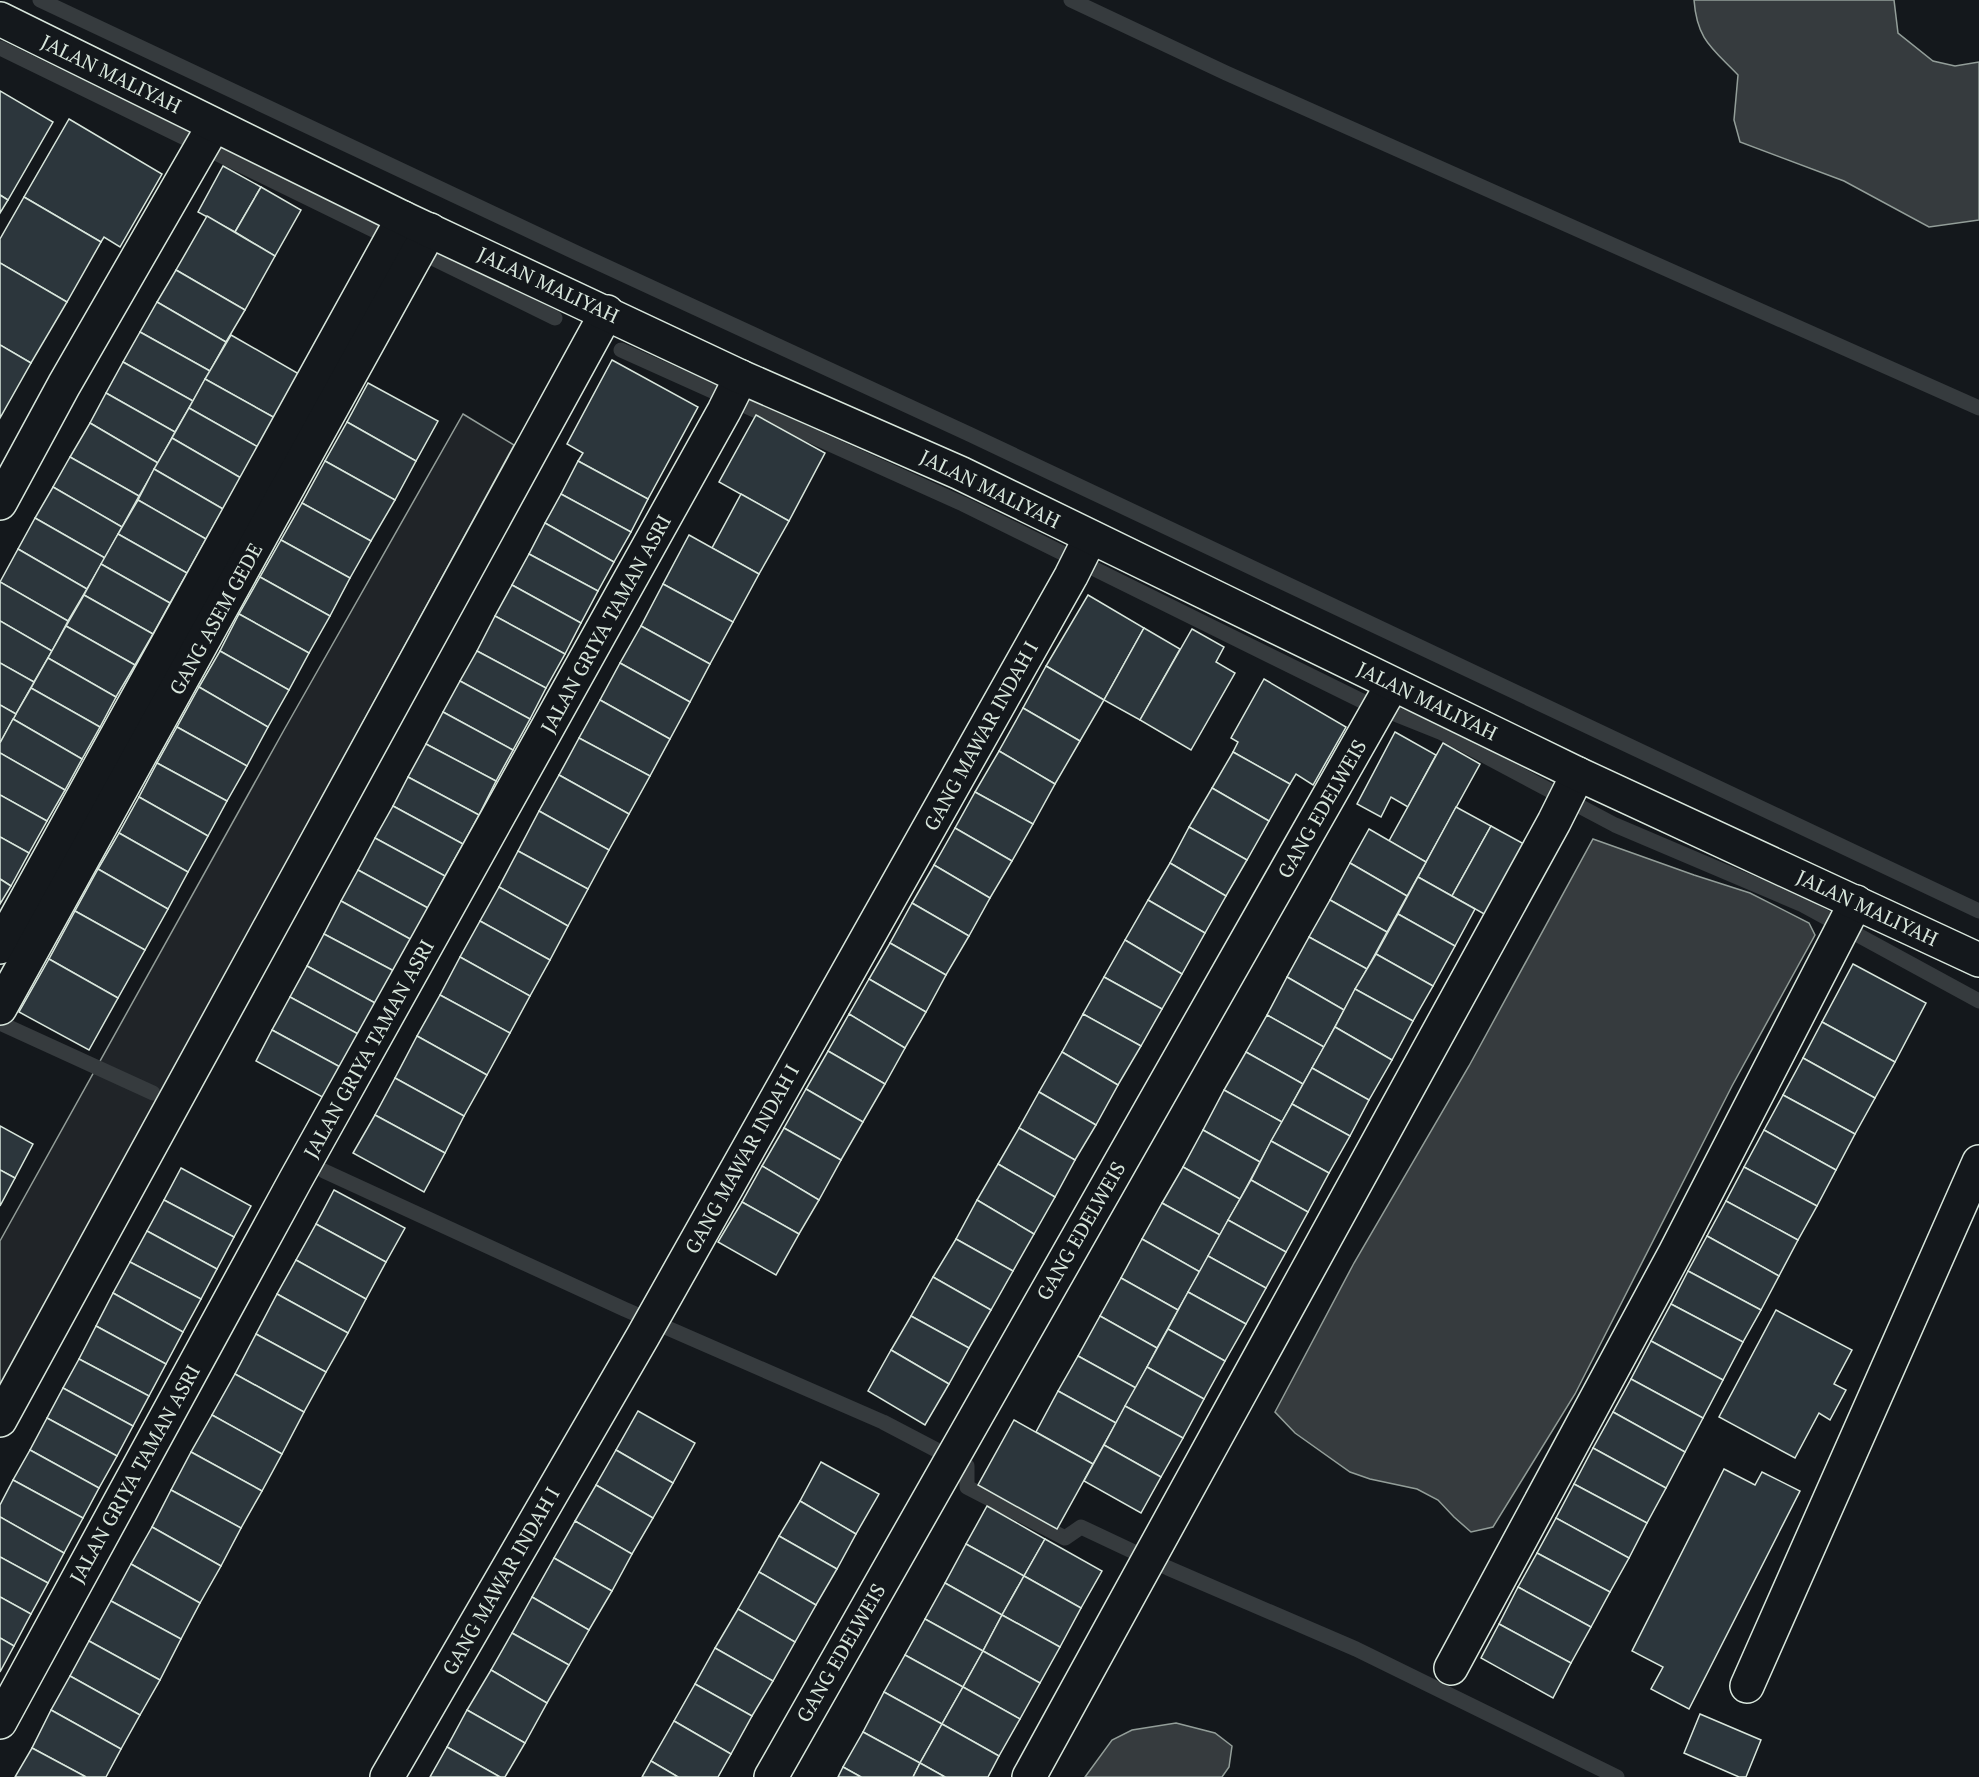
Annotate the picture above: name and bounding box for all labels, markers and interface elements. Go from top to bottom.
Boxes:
street label: JALAN MALIYAH [37,28,186,119]
street label: JALAN MALIYAH [473,240,623,329]
street label: JALAN MALIYAH [916,443,1065,534]
street label: JALAN GRIYA TAMAN ASRI [534,510,677,738]
street label: GANG ASEM GEDE [163,538,269,700]
street label: GANG MAWAR INDAH I [917,636,1044,835]
street label: JALAN MALIYAH [1353,655,1502,746]
street label: GANG EDELWEIS [1271,734,1372,883]
street label: JALAN MALIYAH [1792,863,1942,952]
street label: JALAN GRIYA TAMAN ASRI [297,935,440,1163]
street label: GANG MAWAR INDAH I [678,1059,805,1258]
street label: GANG EDELWEIS [1030,1156,1131,1305]
street label: JALAN GRIYA TAMAN ASRI [63,1360,206,1588]
street label: GANG MAWAR INDAH I [436,1482,565,1680]
street label: GANG EDELWEIS [790,1578,891,1727]

